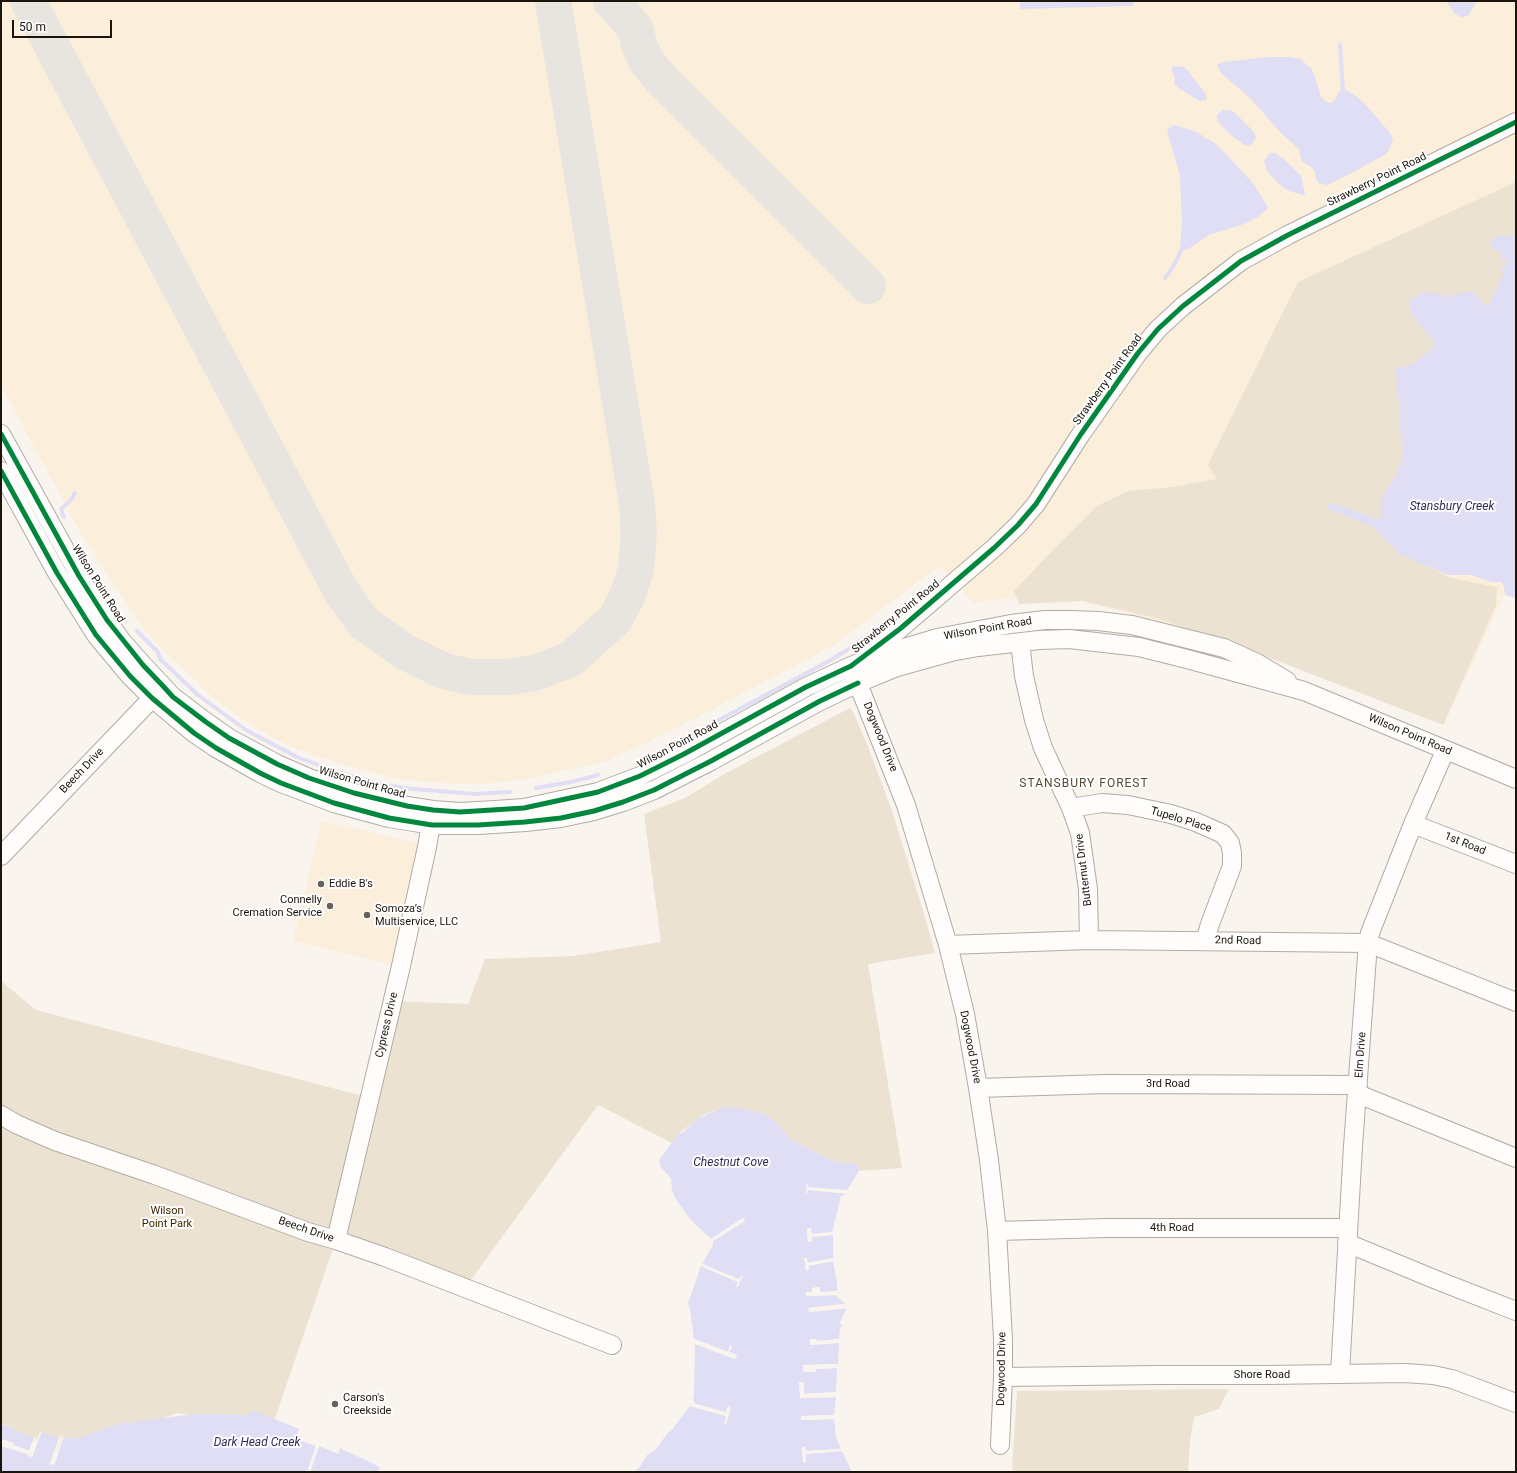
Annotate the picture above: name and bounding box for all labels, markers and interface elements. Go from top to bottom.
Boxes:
scale bar [14,12,114,38]
text: 50 m [19,20,46,34]
street label: Strawberry Point Road [1325,150,1429,210]
street label: Strawberry Point Road [1071,332,1145,428]
water label: Stansbury Creek [1410,500,1494,514]
street label: Wilson Point Road [69,543,127,625]
street label: Strawberry Point Road [850,578,942,656]
street label: Wilson Point Road [943,615,1033,643]
street label: Dogwood Drive [860,700,900,774]
street label: Wilson Point Road [1366,711,1454,759]
street label: Wilson Point Road [635,718,721,772]
street label: Beech Drive [57,746,107,796]
street label: Wilson Point Road [317,764,407,802]
district label: STANSBURY FOREST [1019,777,1149,791]
street label: Tupelo Place [1149,804,1213,836]
street label: 1st Road [1442,830,1488,858]
street label: Butternut Drive [1073,833,1095,907]
place label: Eddie B's [329,877,373,891]
marker: Eddie B's [316,879,326,889]
place label: Connelly Cremation Service [233,893,322,919]
marker: Connelly Cremation Service [325,901,335,911]
place label: Somoza’s Multiservice, LLC [375,902,458,928]
marker: Somoza’s Multiservice, LLC [362,910,372,920]
street label: 2nd Road [1215,934,1261,948]
street label: Cypress Drive [373,991,401,1059]
street label: Dogwood Drive [956,1009,984,1085]
street label: Elm Drive [1353,1032,1369,1078]
street label: 3rd Road [1146,1077,1190,1091]
water label: Chestnut Cove [693,1156,769,1170]
park label: Wilson Point Park [142,1204,192,1230]
street label: Beech Drive [277,1214,335,1246]
street label: 4th Road [1150,1221,1194,1235]
street label: Dogwood Drive [995,1332,1009,1406]
street label: Shore Road [1234,1368,1290,1382]
place label: Carson's Creekside [343,1391,391,1417]
marker: Carson's Creekside [330,1399,340,1409]
water label: Dark Head Creek [214,1436,300,1450]

